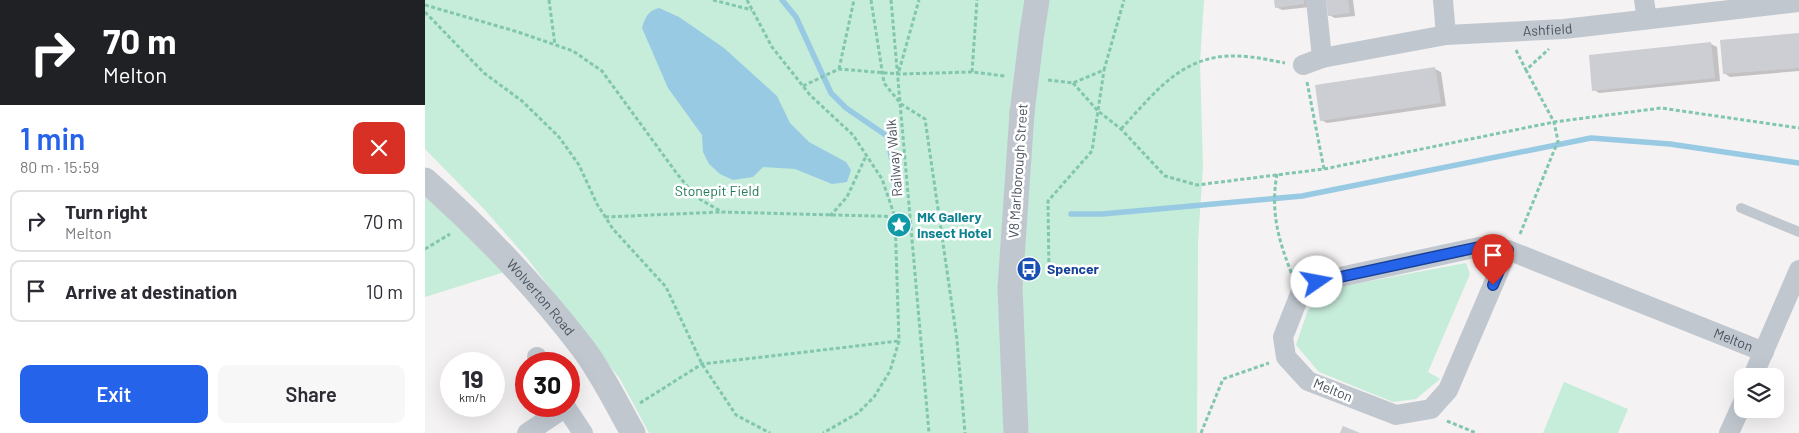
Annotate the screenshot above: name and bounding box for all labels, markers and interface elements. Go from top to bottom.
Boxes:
text: 70 m [103,19,177,61]
street label: Ashfield [1522,19,1573,39]
icon: right [20,20,85,85]
text: Melton [103,61,167,87]
street label: V8 Marlborough Street [1004,103,1031,239]
street label: Railway Walk [882,119,905,198]
text: 1 min [20,120,85,156]
button: close [353,122,405,174]
text: 80 m · 15:59 [20,157,99,176]
park label: Stonepit Field [675,182,759,199]
text: Turn right [65,200,147,223]
icon: right [22,207,50,235]
place label: MK Gallery Insect Hotel [917,208,991,241]
text: 70 m [364,210,403,233]
place icon: MK Gallery Insect Hotel [886,212,912,238]
text: Melton [65,223,112,242]
pin [1472,234,1514,285]
icon: arrive [1479,241,1507,269]
street label: Wolverton Road [503,255,579,339]
position arrow [1290,255,1342,307]
bus stop icon: Spencer [1016,256,1042,282]
place label: Spencer [1047,260,1100,277]
icon: arrive [22,277,50,305]
text: Arrive at destination [65,280,237,303]
text: 10 m [366,280,403,303]
street label: Melton [1711,324,1756,355]
speed limit sign: 30 [515,352,580,417]
text: 19 [461,363,484,393]
button: Exit [20,365,208,423]
button: Share [218,365,405,423]
map controls [1734,368,1784,418]
button: layers [1734,368,1784,418]
street label: Melton [1311,374,1355,405]
text: km/h [459,390,486,404]

